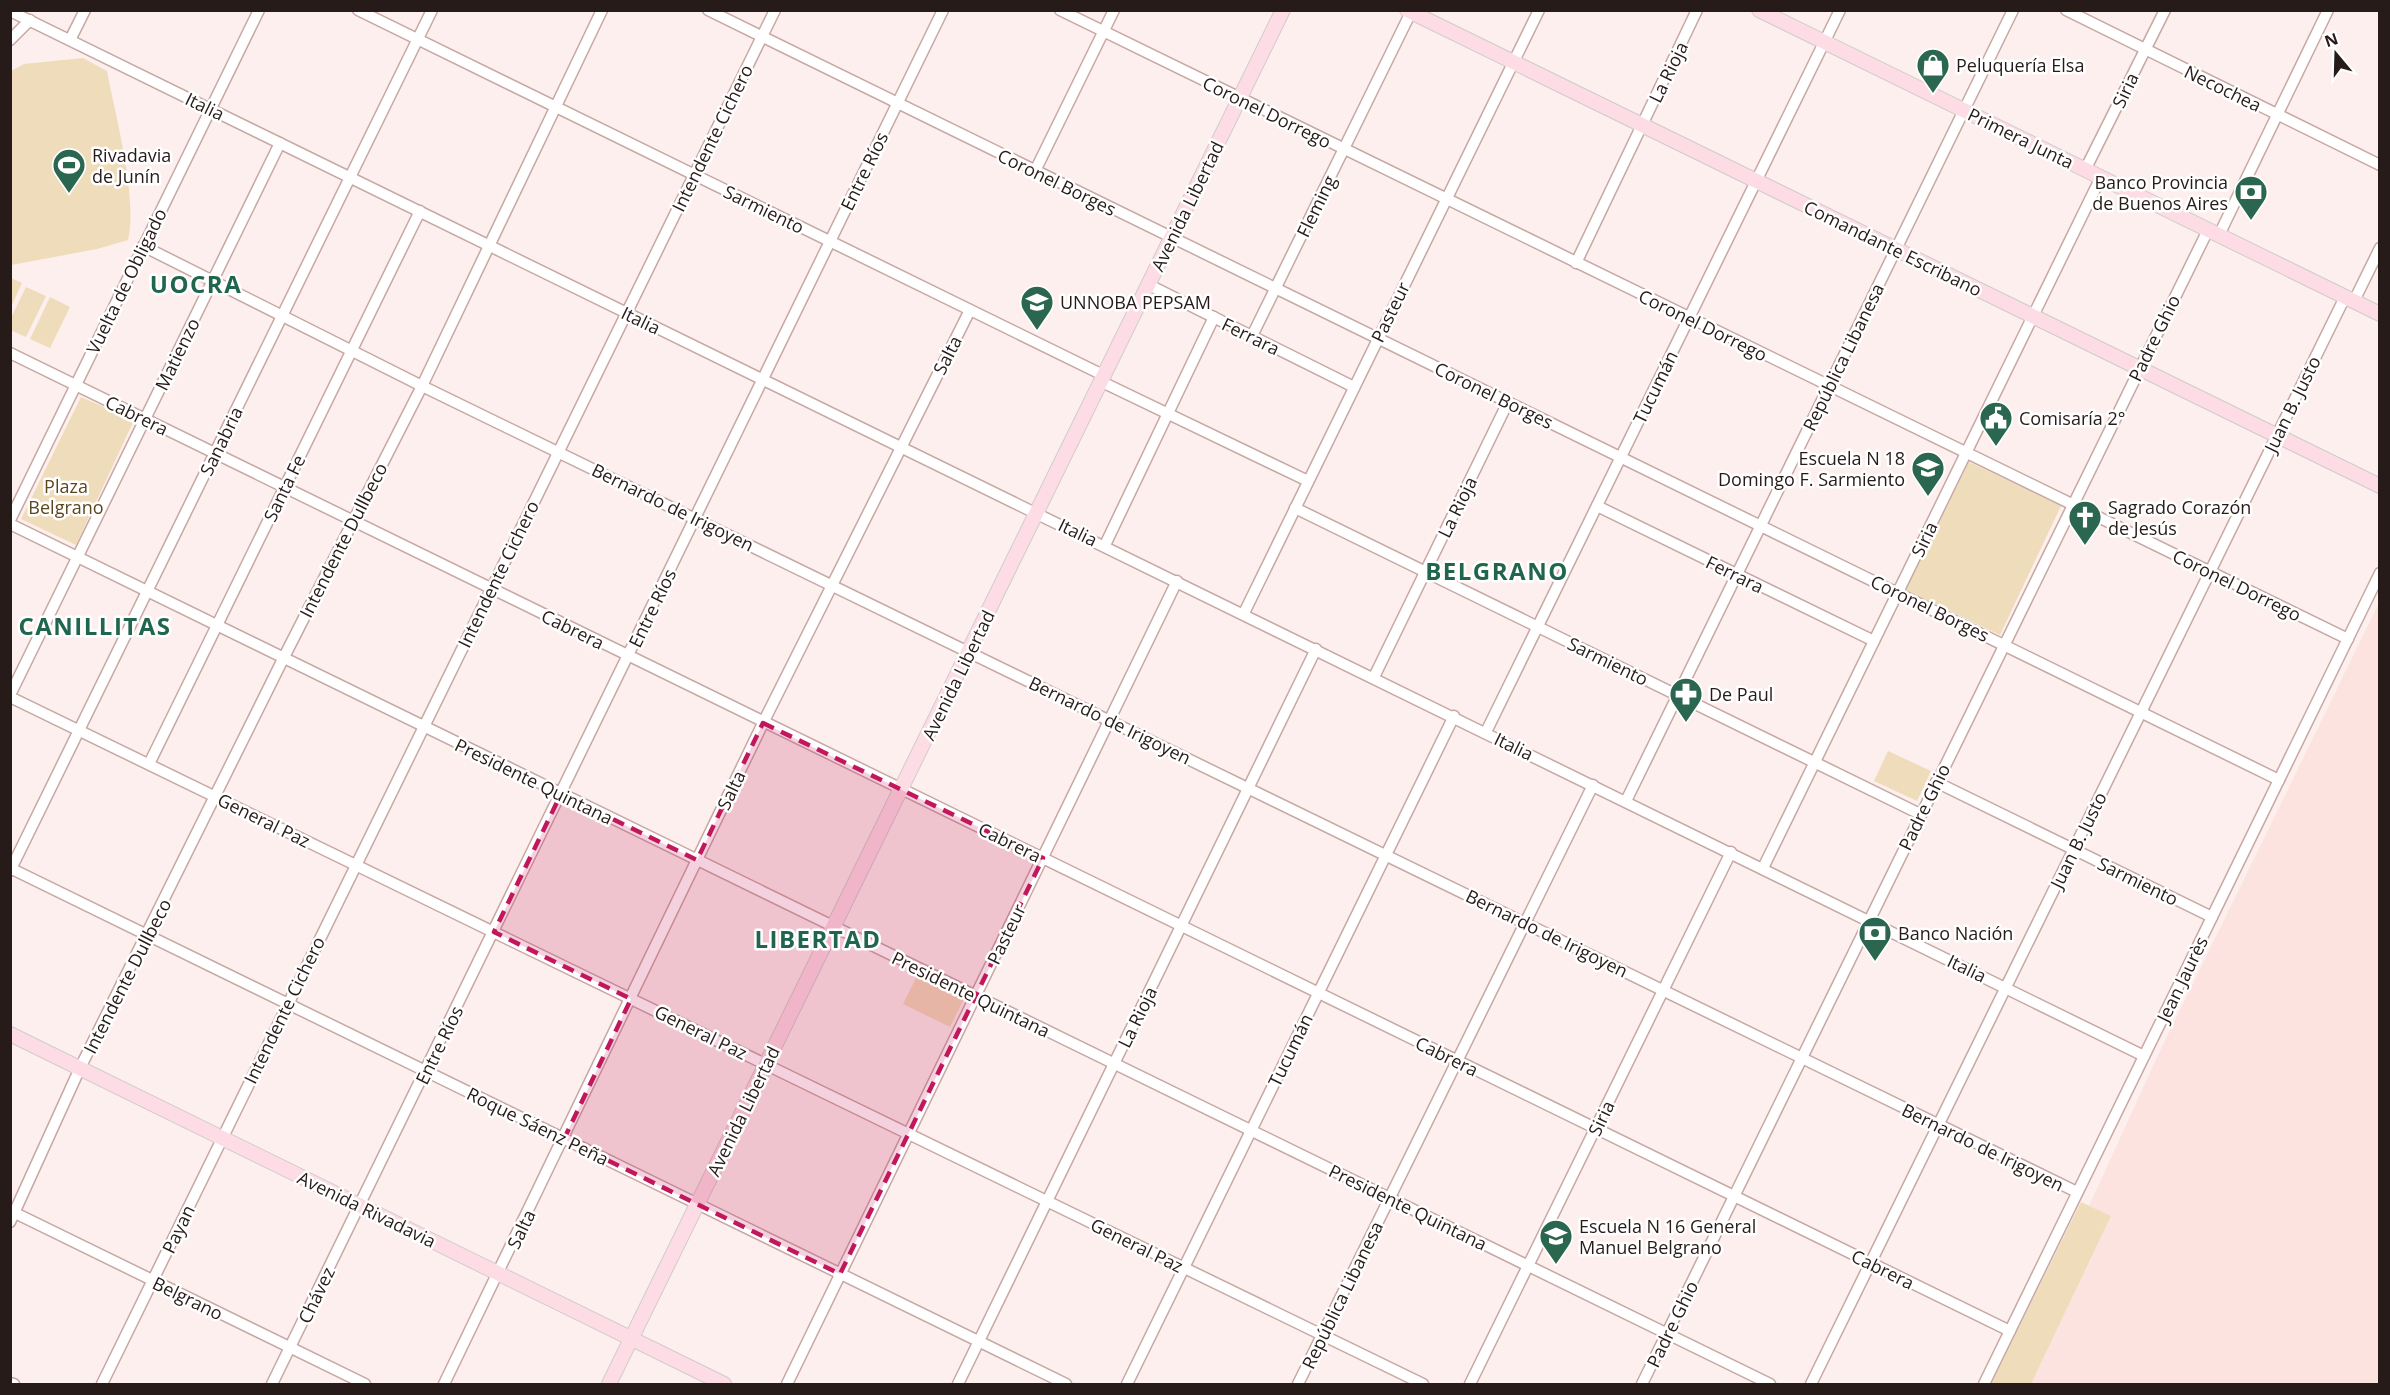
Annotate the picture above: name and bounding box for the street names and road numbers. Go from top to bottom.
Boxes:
street label: La Rioja [1643,37,1693,107]
street label: Necochea [2180,59,2266,117]
street label: Intendente Cichero [666,60,758,216]
street label: Siria [2106,68,2144,112]
street label: Coronel Dorrego [1199,71,1335,153]
street label: Italia [182,86,228,126]
street label: Primera Junta [1964,102,2078,174]
street label: Entre Ríos [835,128,893,214]
street label: Avenida Libertad [1145,137,1229,275]
street label: Coronel Borges [994,143,1120,221]
street label: Fleming [1291,171,1341,241]
street label: Sarmiento [720,179,808,239]
street label: Comandante Escribano [1800,194,1986,302]
street label: Vuelta de Obligado [80,204,172,358]
street label: Pasteur [1365,277,1415,346]
street label: República Libanesa [1797,279,1889,435]
street label: Coronel Dorrego [1635,284,1771,366]
street label: Padre Ghio [2123,291,2185,385]
street label: Italia [618,300,664,340]
street label: Ferrara [1218,312,1284,360]
street label: Matienzo [149,314,205,394]
street label: Salta [927,331,967,379]
street label: Tucumán [1627,347,1683,427]
street label: Juan B. Justo [2257,352,2326,458]
street label: Coronel Borges [1431,356,1557,434]
street label: Cabrera [102,389,172,441]
street label: Sanabria [194,403,248,479]
street label: Santa Fe [258,451,310,525]
street label: Bernardo de Irigoyen [588,457,758,557]
street label: Intendente Dullbeco [294,458,392,622]
street label: La Rioja [1432,472,1482,542]
street label: Intendente Cichero [452,496,544,652]
street label: Italia [1055,512,1101,552]
street label: Siria [1905,517,1943,561]
street label: Coronel Dorrego [2169,544,2305,626]
street label: Ferrara [1702,550,1768,598]
street label: Entre Ríos [623,565,681,651]
street label: Coronel Borges [1867,569,1993,647]
street label: Cabrera [538,603,608,655]
street label: Avenida Libertad [916,606,1000,744]
street label: Sarmiento [1564,631,1652,691]
street label: Bernardo de Irigoyen [1025,670,1195,770]
street label: Italia [1491,726,1537,766]
street label: Presidente Quintana [451,732,617,830]
street label: Padre Ghio [1893,760,1955,854]
street label: Salta [711,766,751,814]
street label: General Paz [214,787,314,853]
street label: Juan B. Justo [2043,788,2112,894]
street label: Cabrera [975,816,1045,868]
street label: Sarmiento [2094,851,2182,911]
street label: Bernardo de Irigoyen [1462,883,1632,983]
street label: Intendente Dullbeco [78,894,176,1058]
street label: Pasteur [981,899,1031,968]
street label: Intendente Cichero [238,932,330,1088]
street label: Jean Jaurès [2150,932,2213,1028]
street label: Presidente Quintana [888,945,1054,1043]
street label: Italia [1944,948,1990,988]
street label: La Rioja [1112,982,1162,1052]
street label: General Paz [651,999,751,1065]
street label: Entre Ríos [410,1002,468,1088]
street label: Tucumán [1262,1010,1318,1090]
street label: Cabrera [1412,1030,1482,1082]
street label: Avenida Libertad [701,1042,785,1180]
street label: Roque Sáenz Peña [463,1081,613,1171]
street label: Siria [1582,1096,1620,1140]
street label: Bernardo de Irigoyen [1898,1097,2068,1197]
street label: Presidente Quintana [1325,1158,1491,1256]
street label: Avenida Rivadavia [294,1165,440,1253]
street label: Payan [156,1201,200,1257]
street label: Salta [501,1205,541,1253]
street label: General Paz [1087,1212,1187,1278]
street label: República Libanesa [1296,1217,1388,1373]
street label: Cabrera [1848,1243,1918,1295]
street label: Chávez [292,1263,340,1327]
street label: Belgrano [149,1271,227,1325]
street label: Padre Ghio [1641,1277,1703,1371]

